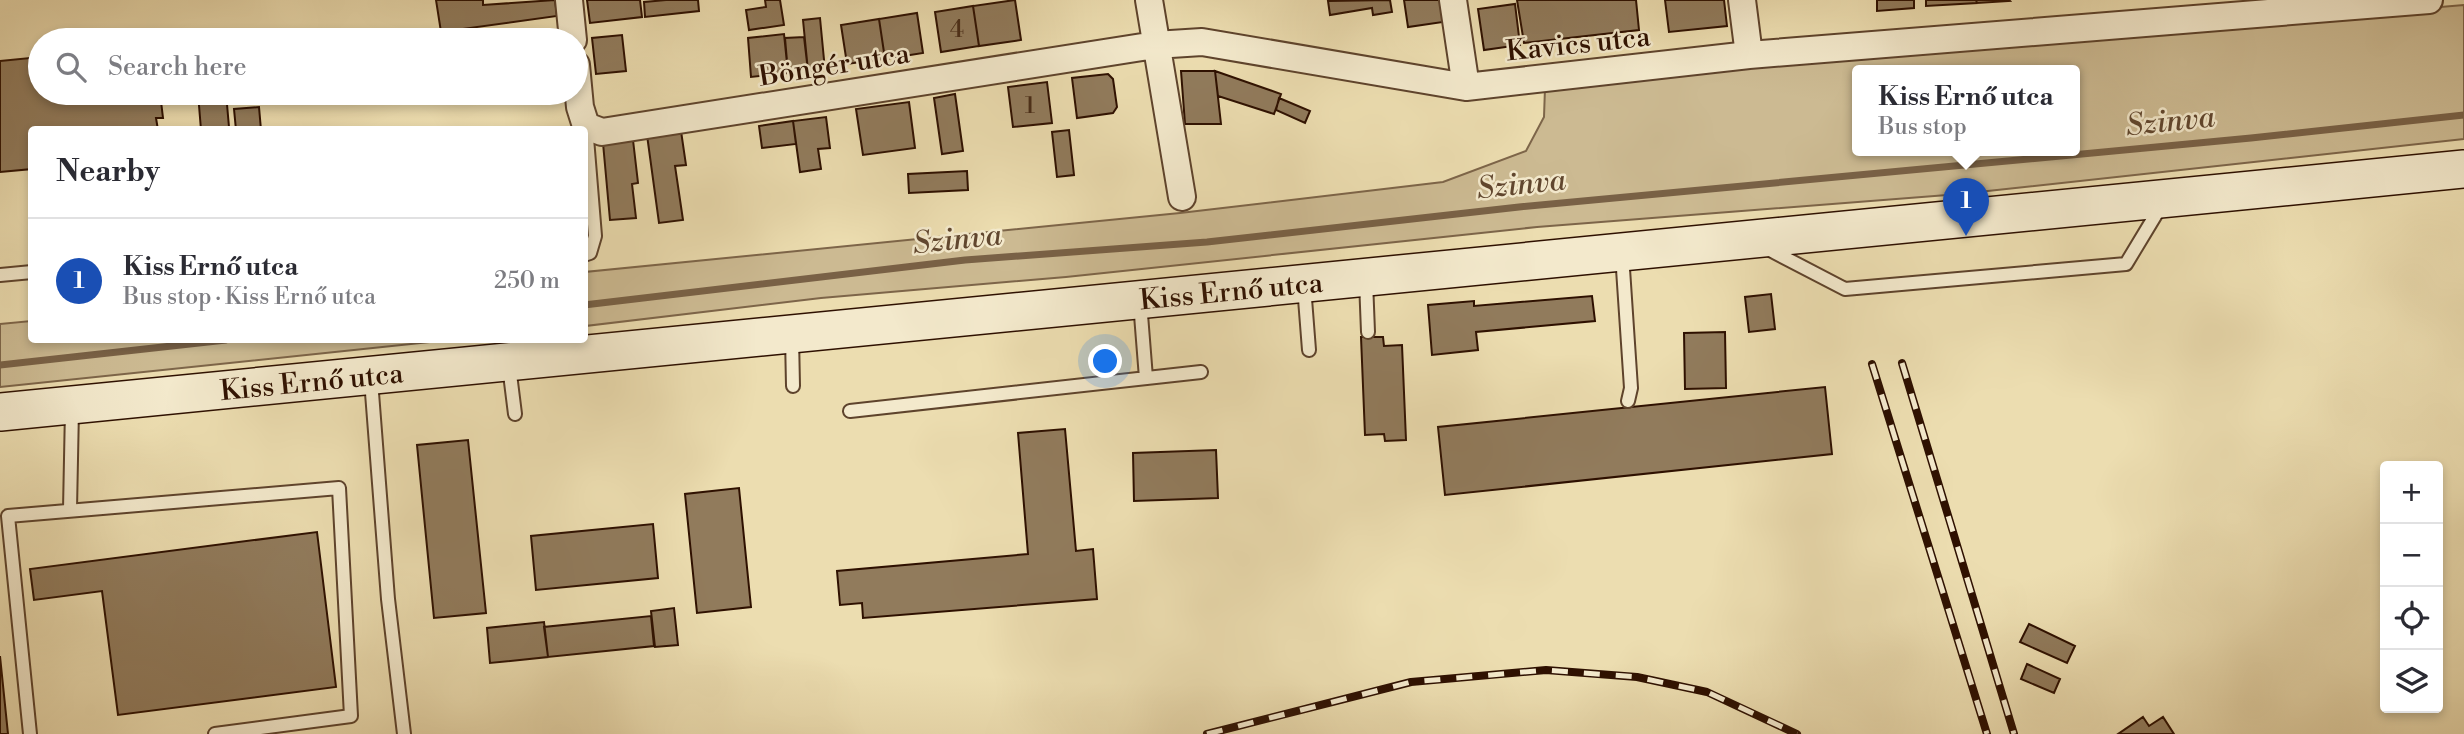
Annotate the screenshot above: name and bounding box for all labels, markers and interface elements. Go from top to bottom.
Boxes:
house number: 4 [950,15,964,45]
street label: Kavics utca [1504,19,1653,69]
search box [28,28,588,105]
street label: Böngér utca [755,36,913,95]
icon: search [52,48,90,86]
text: Search here [108,51,247,83]
popup [1852,65,2080,156]
text: Kiss Ernő utca [1878,81,2054,113]
house number: 1 [1025,91,1036,121]
water label: Szinva [2124,98,2217,146]
text: Bus stop [1878,113,1967,141]
text: Nearby [56,153,160,191]
water label: Szinva [1475,161,1568,209]
pin: 1 [1943,178,1989,236]
water label: Szinva [911,216,1004,264]
text: Kiss Ernő utca [123,251,298,283]
street label: Kiss Ernő utca [1138,266,1325,319]
text: 1 [73,267,85,295]
text: 250 m [494,267,560,295]
text: Bus stop · Kiss Ernő utca [123,283,376,311]
your location [1088,344,1122,378]
street label: Kiss Ernő utca [218,356,406,409]
map controls [2380,461,2443,713]
button: + [2380,461,2443,524]
button: − [2380,524,2443,587]
button: locate [2380,587,2443,650]
button: layers [2380,650,2443,713]

